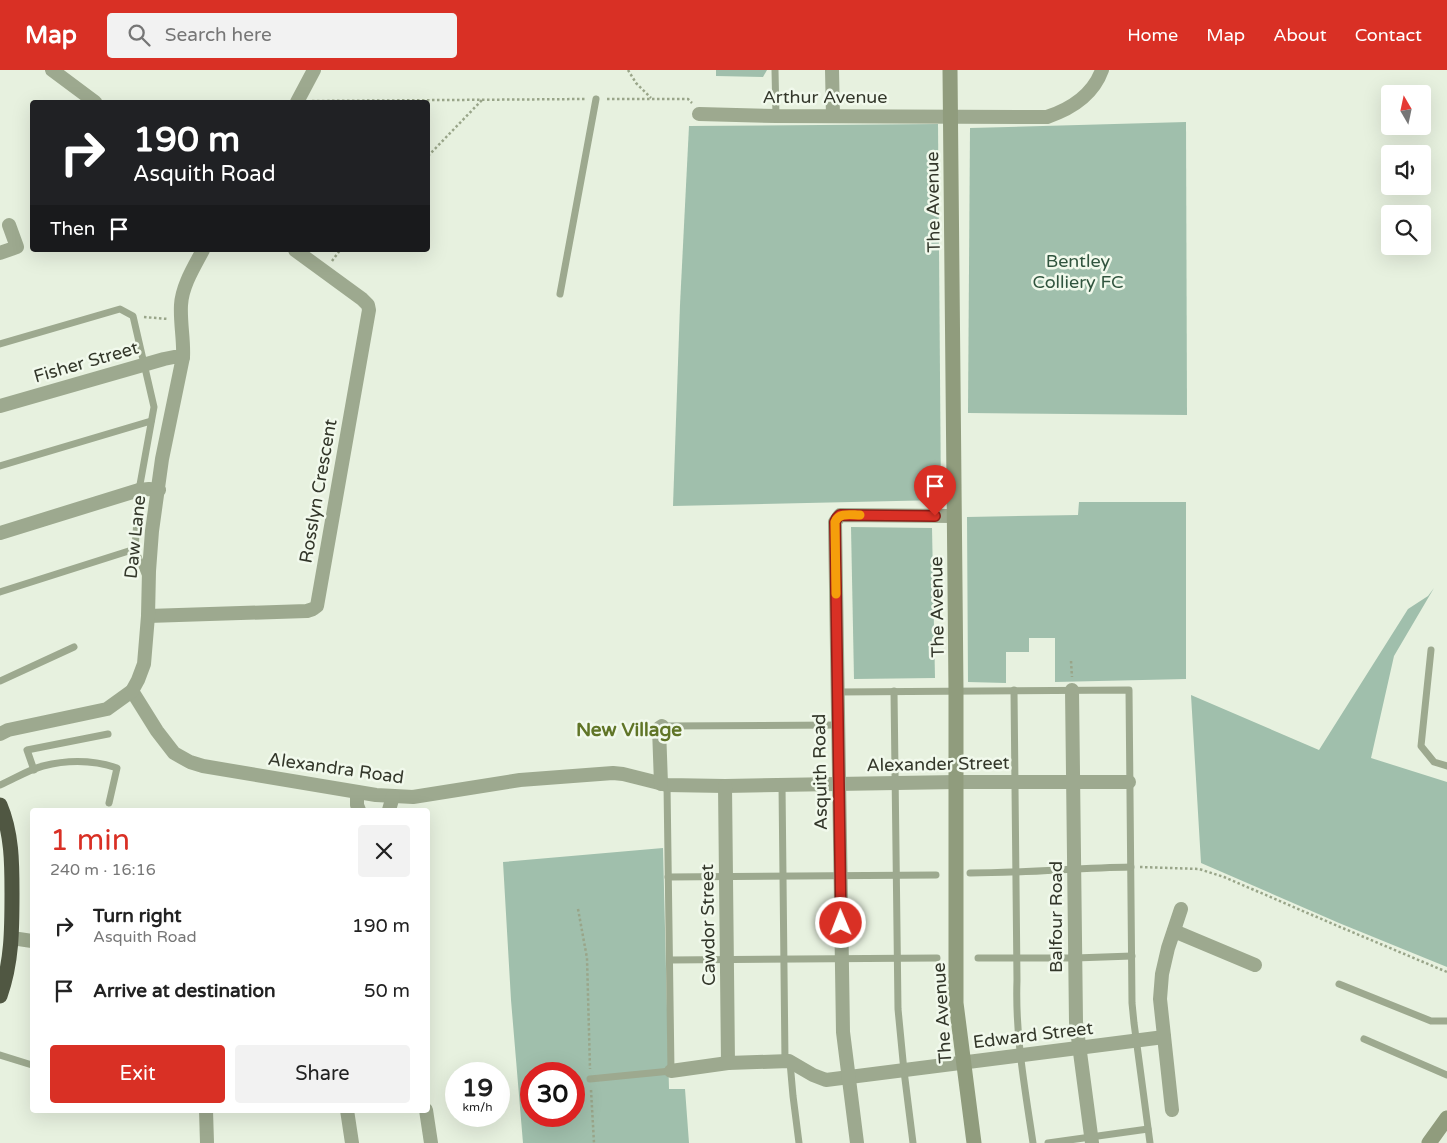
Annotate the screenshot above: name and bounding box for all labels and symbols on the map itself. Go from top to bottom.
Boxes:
north arrow [1381,85,1431,135]
street label: Arthur Avenue [763,86,887,108]
street label: The Avenue [921,151,945,253]
park label: Bentley Colliery FC [1032,250,1124,293]
street label: Fisher Street [31,337,141,387]
street label: Rosslyn Crescent [294,417,342,565]
pin [914,465,956,516]
street label: Daw Lane [120,494,150,580]
street label: The Avenue [925,556,949,658]
street label: Asquith Road [808,714,832,830]
district label: New Village [576,719,682,742]
street label: Alexandra Road [267,748,405,788]
street label: Alexander Street [866,752,1010,776]
street label: Balfour Road [1045,861,1067,973]
street label: Cawdor Street [696,864,720,986]
position arrow [814,896,866,948]
street label: The Avenue [928,962,956,1064]
street label: Edward Street [972,1017,1094,1053]
speed limit sign: 30 [520,1062,585,1127]

